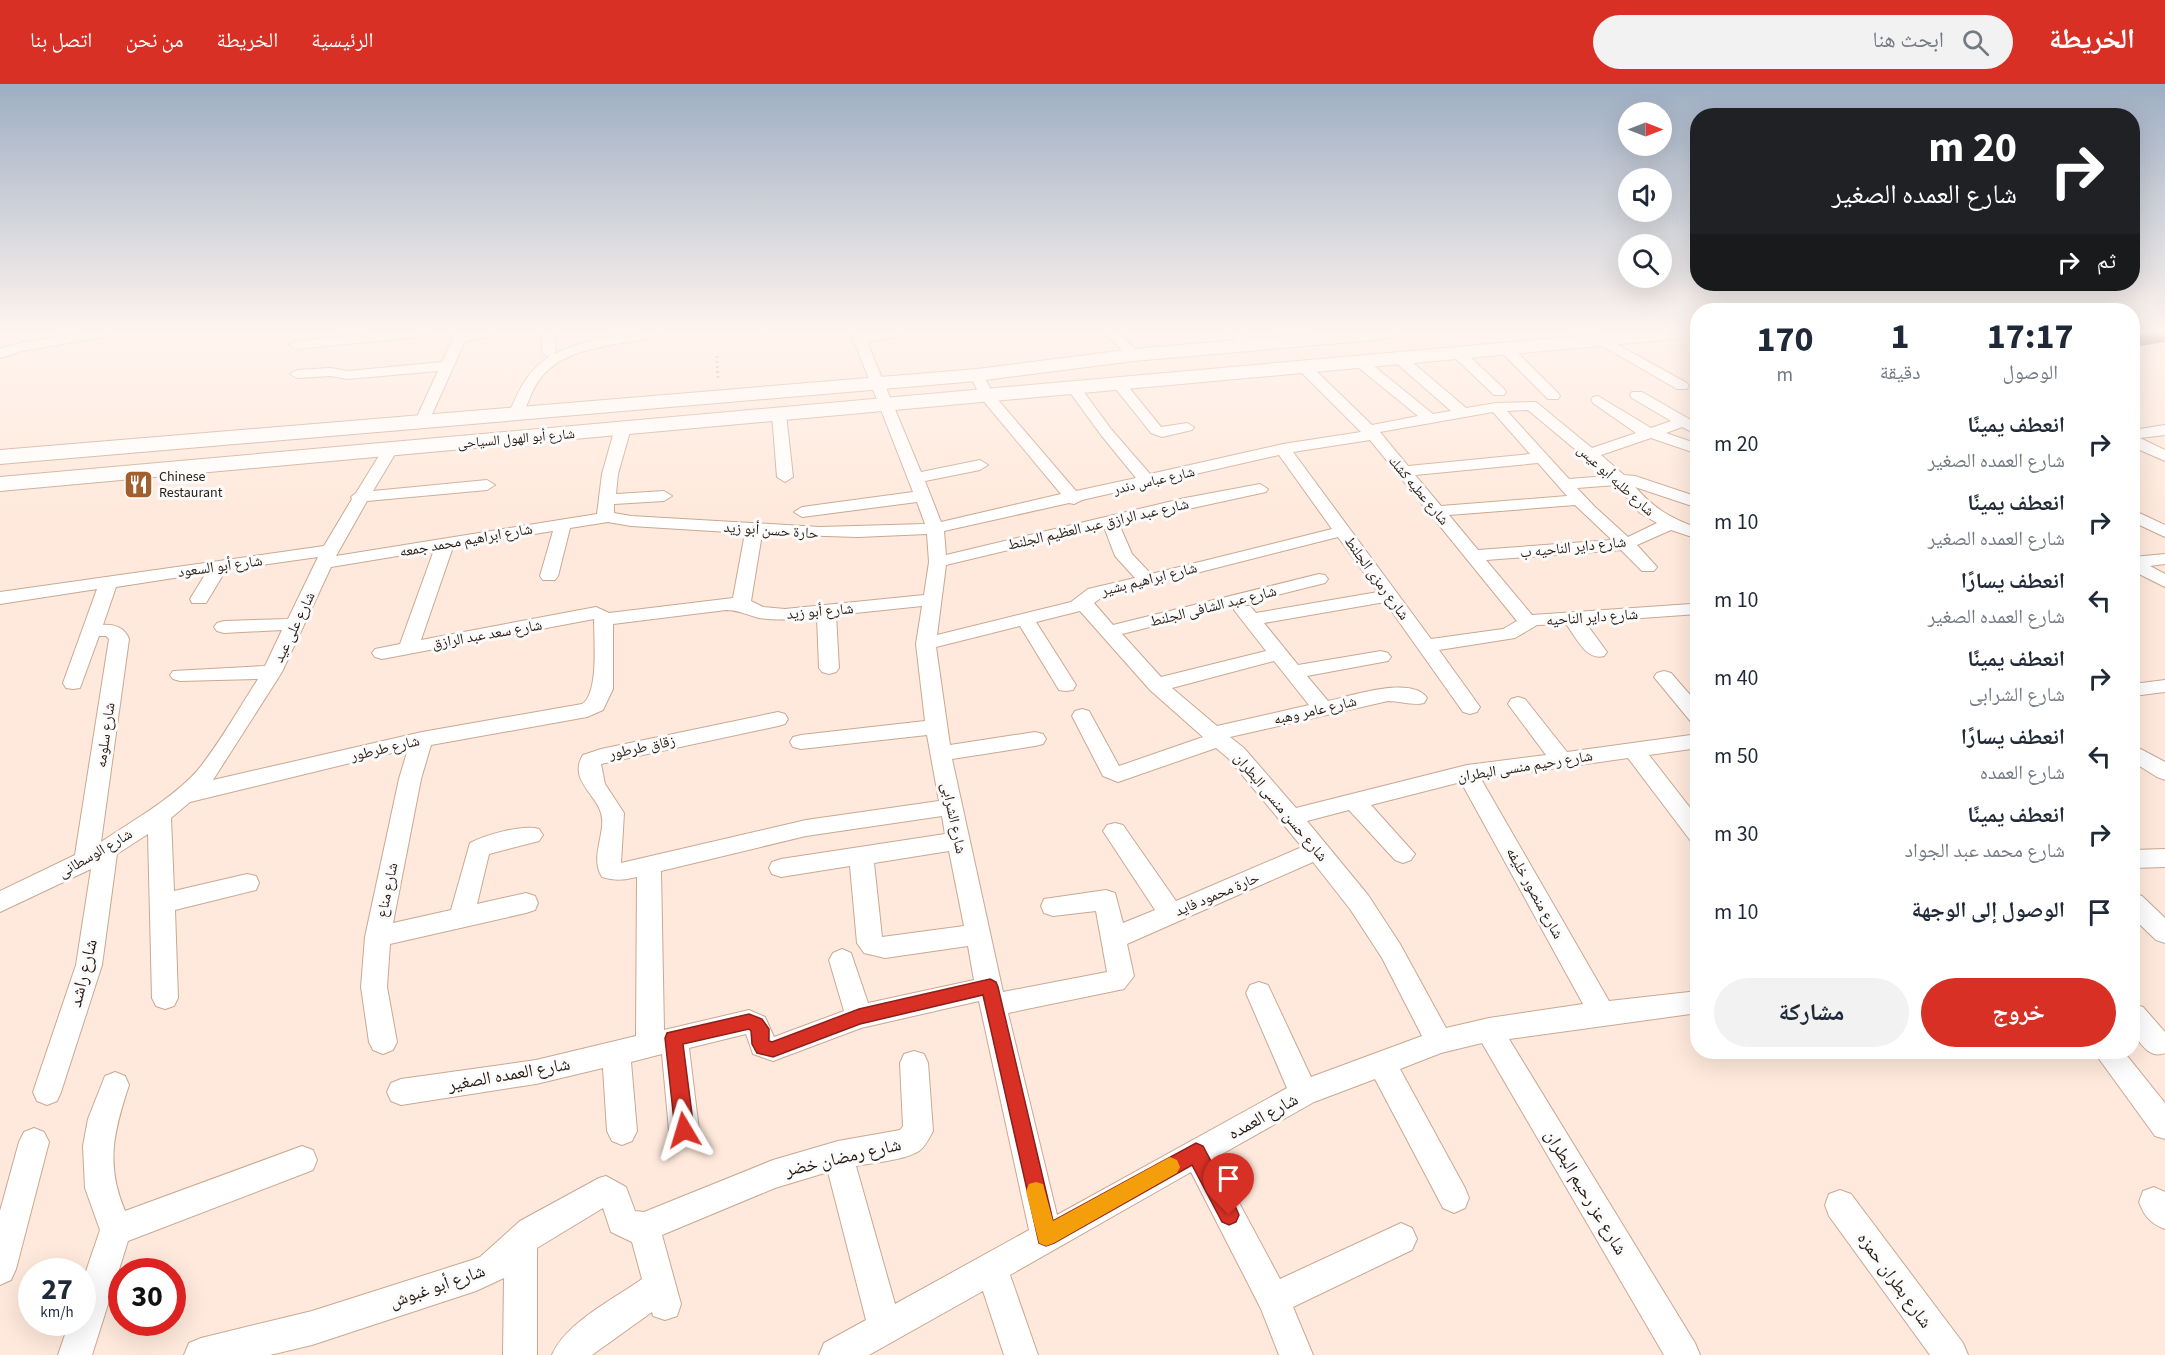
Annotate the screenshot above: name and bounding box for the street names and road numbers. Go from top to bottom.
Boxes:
street label: شارع أبو الهول السياحى [456,424,576,454]
street label: شارع طلبه أبو عيس [1572,440,1659,521]
street label: شارع عطيه كشك [1383,452,1453,530]
street label: شارع عباس دندر [1111,462,1197,500]
street label: شارع عبد الرازق عبد العظيم الجلنط [1005,493,1191,556]
street label: حارة حسن أبو زيد [723,517,820,544]
street label: شارع ابراهيم محمد جمعه [398,518,534,563]
street label: شارع داير الناحيه ب [1519,531,1627,564]
street label: شارع رمزى الجلنط [1339,532,1414,625]
street label: شارع أبو السعود [176,550,264,583]
street label: شارع ابراهيم بشير [1098,557,1199,602]
street label: شارع عبد الشافى الجلنط [1147,581,1279,632]
street label: شارع على عيد [268,588,321,666]
street label: شارع أبو زيد [786,598,855,625]
street label: شارع داير الناحيه [1545,604,1639,631]
street label: شارع سعد عبد الرازق [430,614,544,655]
street label: شارع عامر وهبه [1272,691,1359,730]
street label: شارع سلومه [91,701,120,769]
street label: شارع طرطور [348,730,422,767]
street label: زقاق طرطور [606,730,677,765]
street label: شارع رحيم منسى البطران [1456,745,1594,788]
street label: شارع حسن منسى البطران [1229,748,1333,866]
street label: شارع الشرابى [936,781,971,856]
street label: شارع الوسطانى [54,824,136,883]
street label: شارع منصور خليفه [1501,844,1568,943]
street label: شارع مناع [371,861,404,919]
street label: حارة محمود فايد [1172,867,1263,922]
street label: شارع راشد [63,936,104,1010]
street label: شارع العمده الصغير [445,1051,572,1098]
street label: شارع العمده [1224,1087,1303,1146]
street label: شارع عز رحيم البطران [1538,1125,1633,1260]
street label: شارع رمضان خضر [782,1132,904,1183]
street label: شارع بطران حمزه [1851,1227,1938,1333]
street label: شارع أبو غبوش [386,1258,489,1315]

